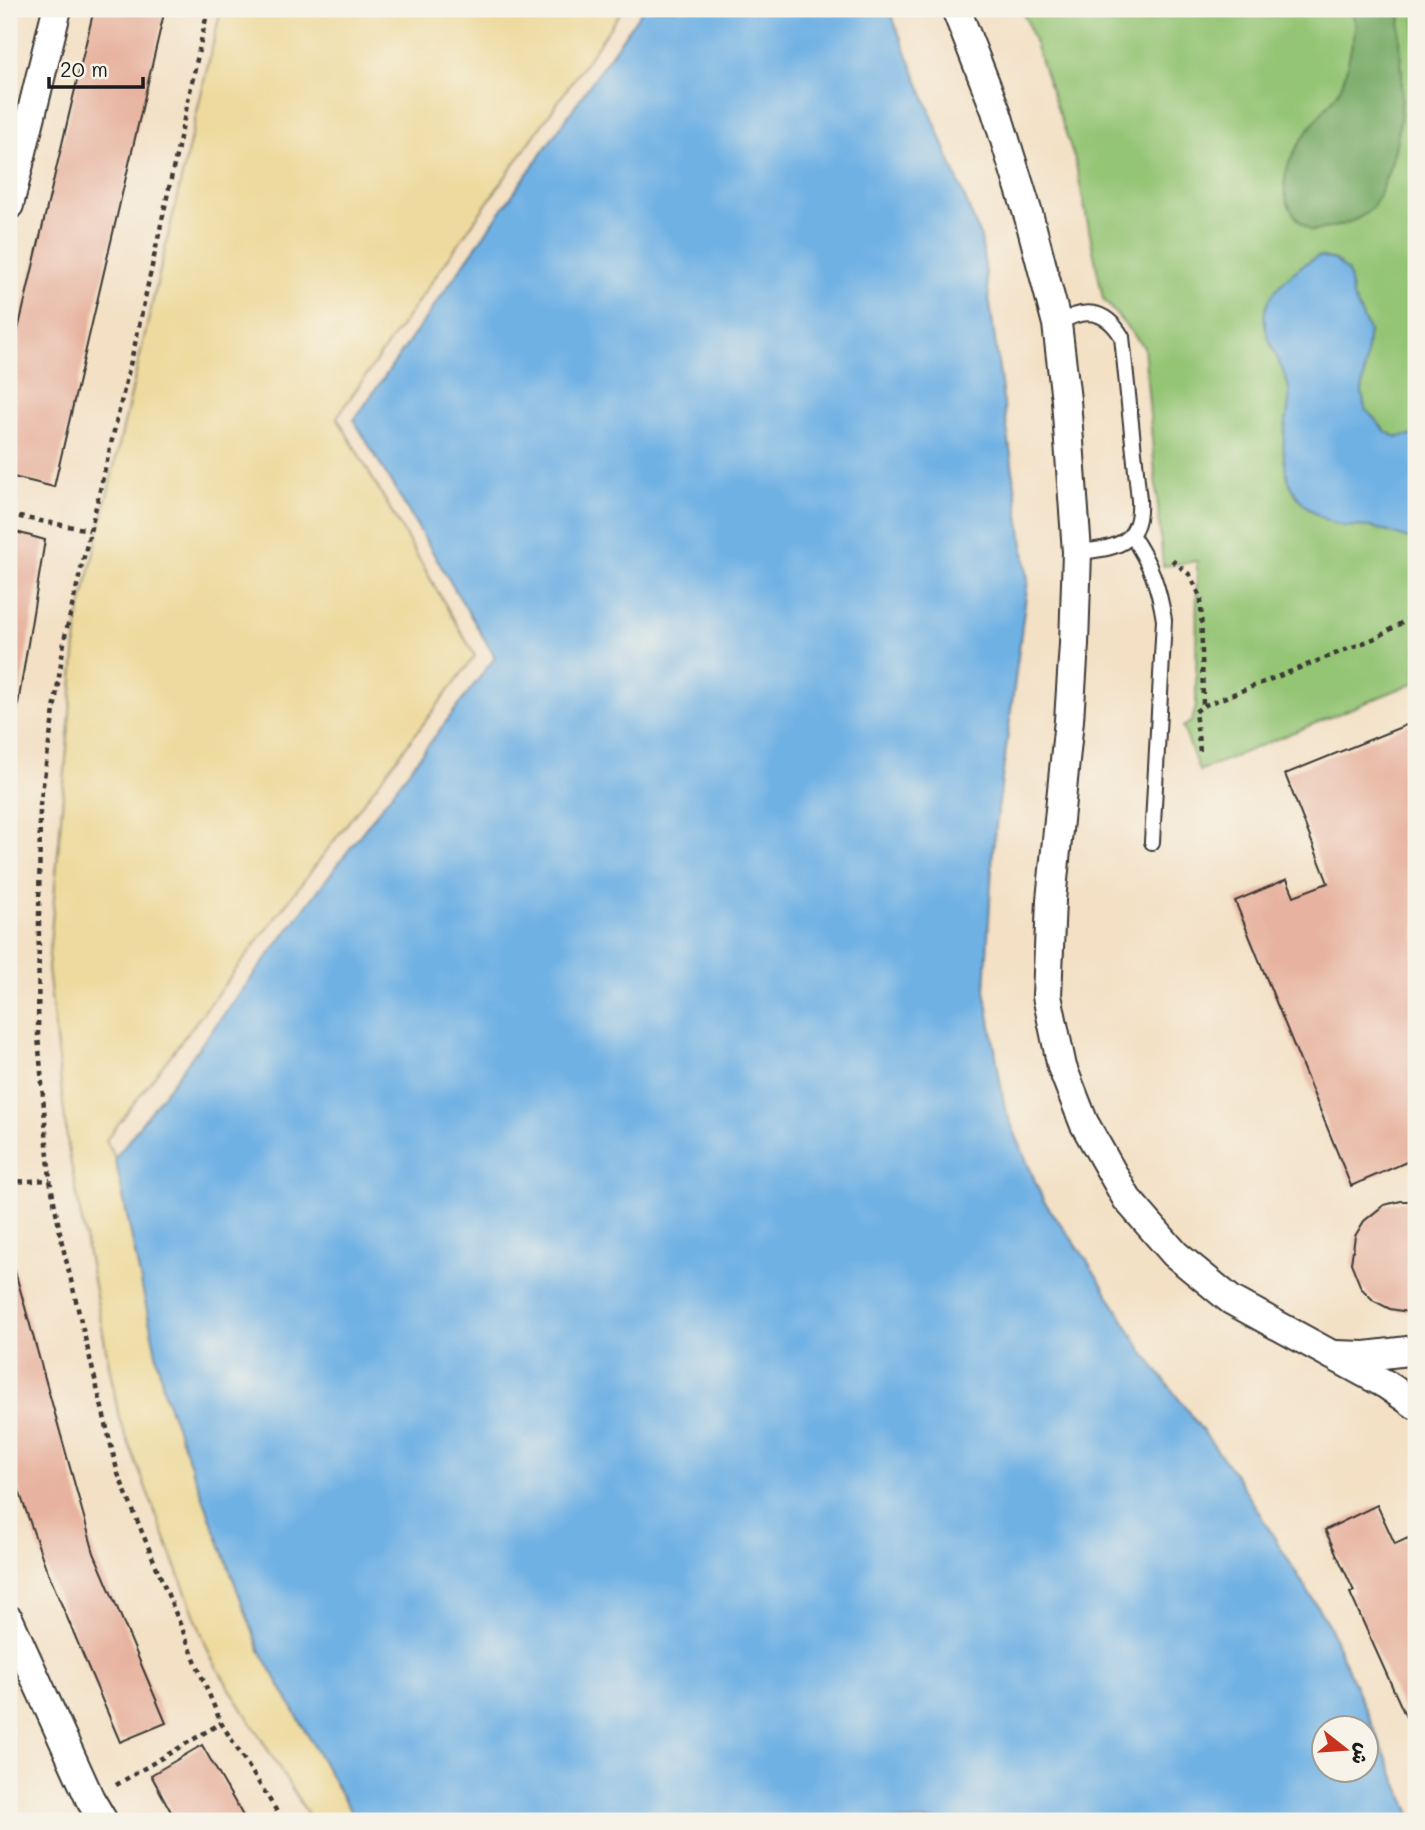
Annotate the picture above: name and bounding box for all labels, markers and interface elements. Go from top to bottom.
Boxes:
scale bar [49,46,144,90]
text: 20 m [60,55,108,82]
north arrow [1310,1714,1380,1784]
text: ش [1347,1740,1377,1768]

